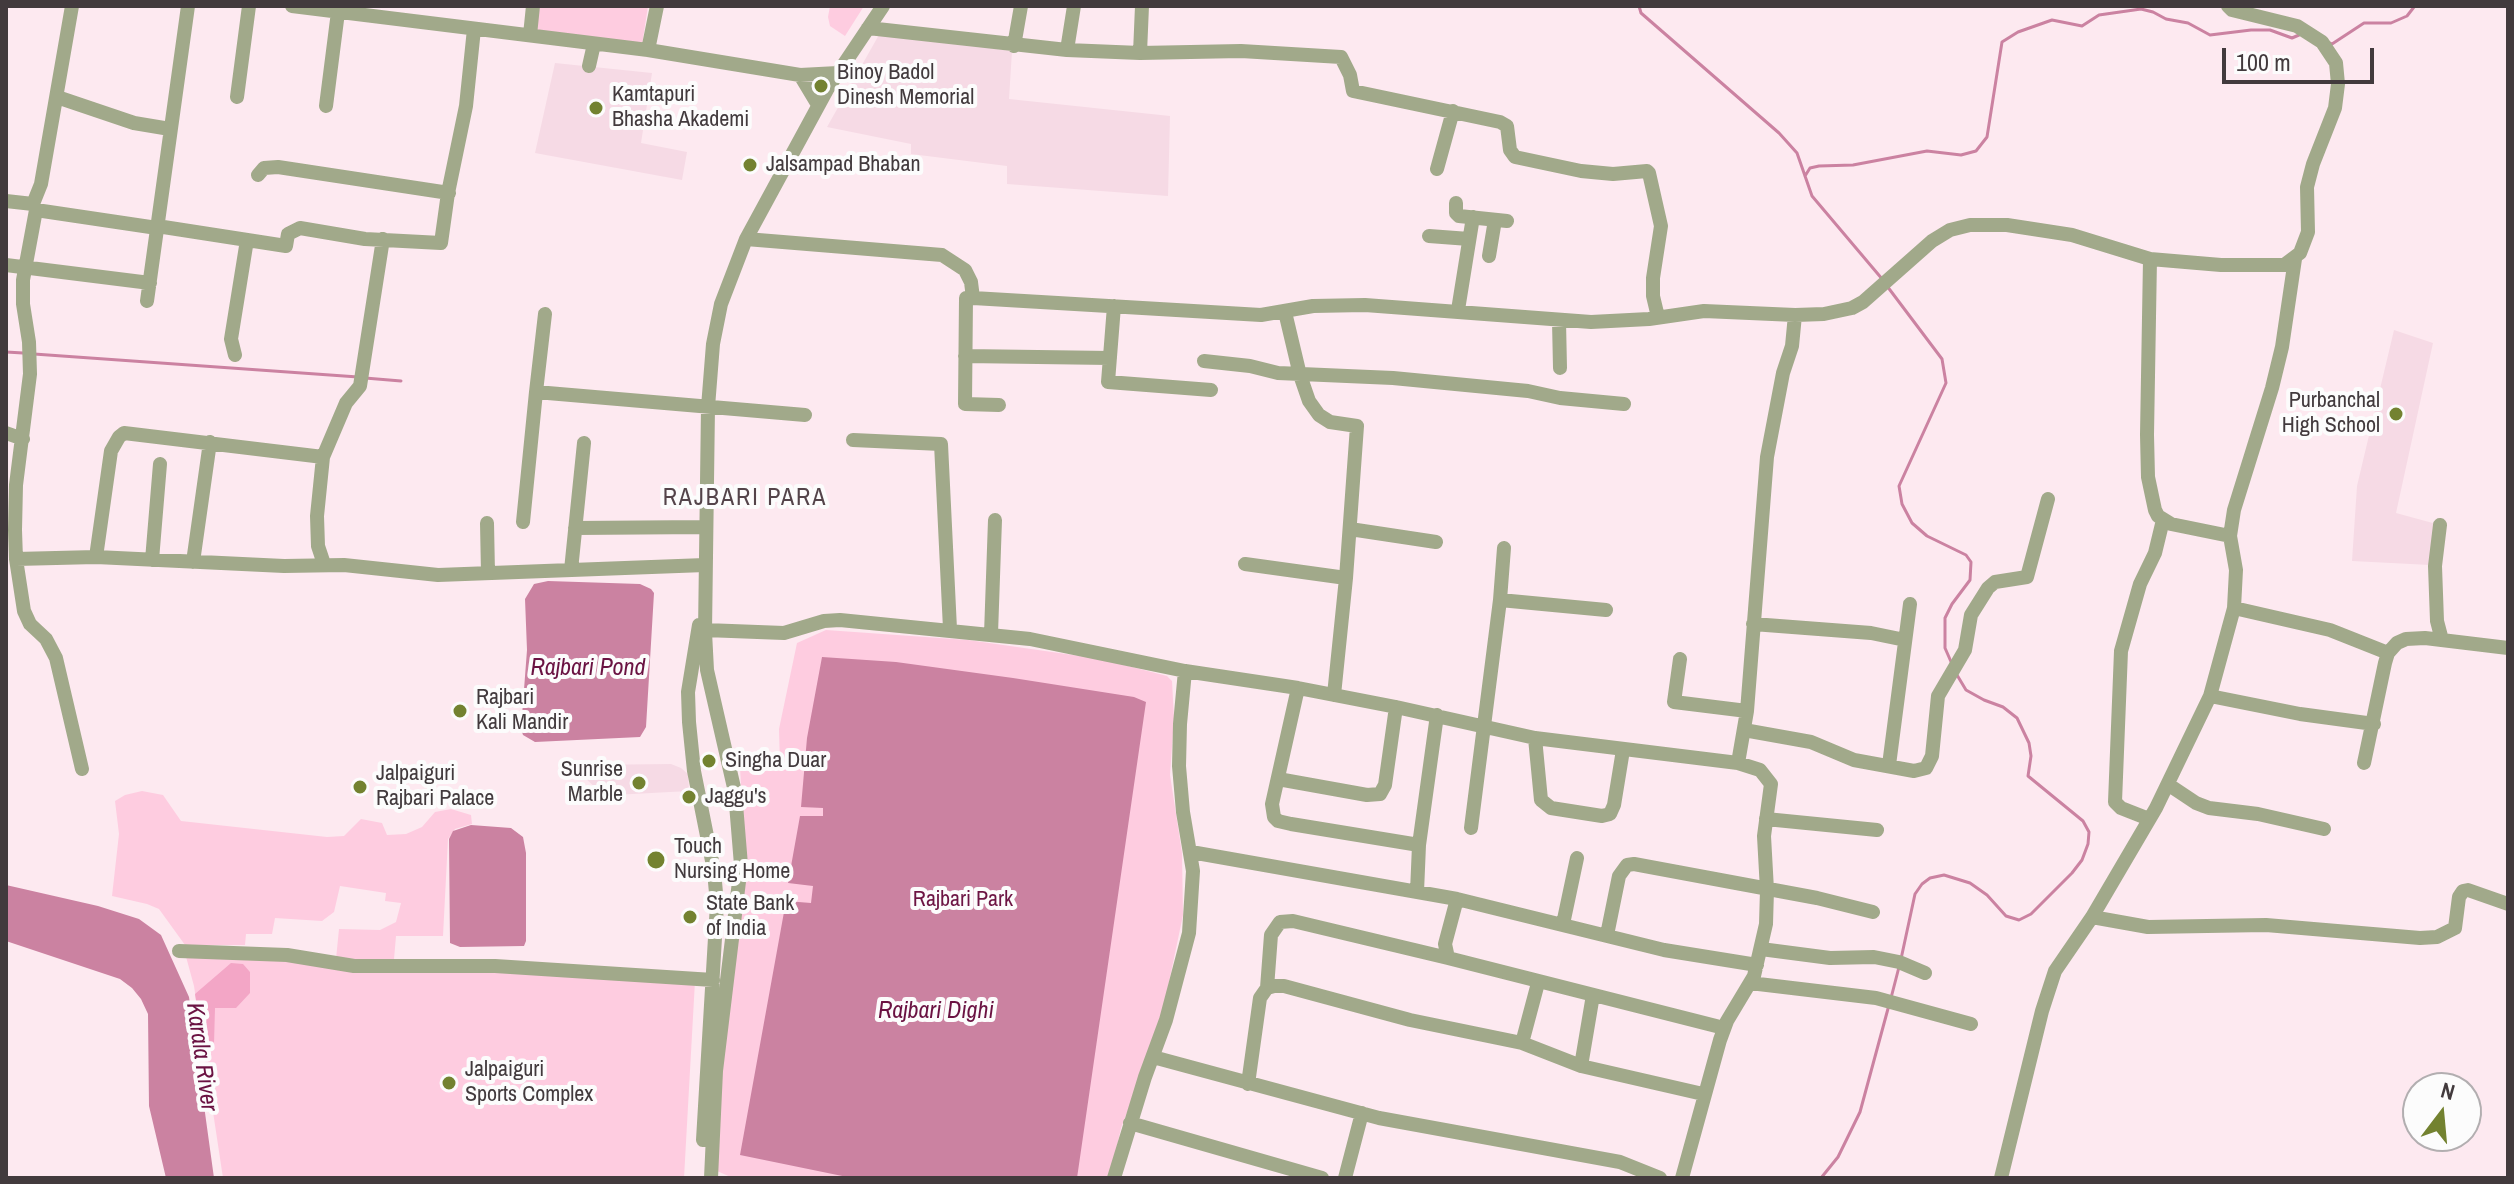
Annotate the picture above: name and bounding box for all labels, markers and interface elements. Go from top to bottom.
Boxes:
scale bar [2226,32,2378,82]
text: 100 m [2236,46,2291,78]
place label: Binoy Badol Dinesh Memorial [837,60,974,112]
marker: Binoy Badol Dinesh Memorial [812,77,830,95]
place label: Kamtapuri Bhasha Akademi [612,82,749,134]
marker: Kamtapuri Bhasha Akademi [587,99,605,117]
place label: Jalsampad Bhaban [766,152,920,178]
marker: Jalsampad Bhaban [741,156,759,174]
place label: Purbanchal High School [2282,388,2380,440]
marker: Purbanchal High School [2387,405,2405,423]
district label: RAJBARI PARA [663,485,827,513]
water label: Rajbari Pond [531,655,645,683]
place label: Rajbari Kali Mandir [476,685,568,736]
marker: Rajbari Kali Mandir [451,702,469,720]
place label: Singha Duar [725,748,826,774]
marker: Singha Duar [700,752,718,770]
place label: Sunrise Marble [561,757,623,808]
place label: Jalpaiguri Rajbari Palace [376,761,494,812]
marker: Sunrise Marble [630,774,648,792]
marker: Jalpaiguri Rajbari Palace [351,778,369,796]
place label: Jaggu's [705,784,767,810]
marker: Jaggu's [680,788,698,806]
place label: Touch Nursing Home [674,834,790,886]
marker: Touch Nursing Home [645,849,667,871]
park label: Rajbari Park [913,887,1013,913]
place label: State Bank of India [706,891,794,942]
marker: State Bank of India [681,908,699,926]
water label: Rajbari Dighi [878,998,994,1026]
water label: Karala River [179,1001,223,1113]
place label: Jalpaiguri Sports Complex [465,1057,593,1108]
north arrow [2402,1072,2482,1152]
marker: Jalpaiguri Sports Complex [440,1074,458,1092]
text: N [2438,1075,2458,1107]

